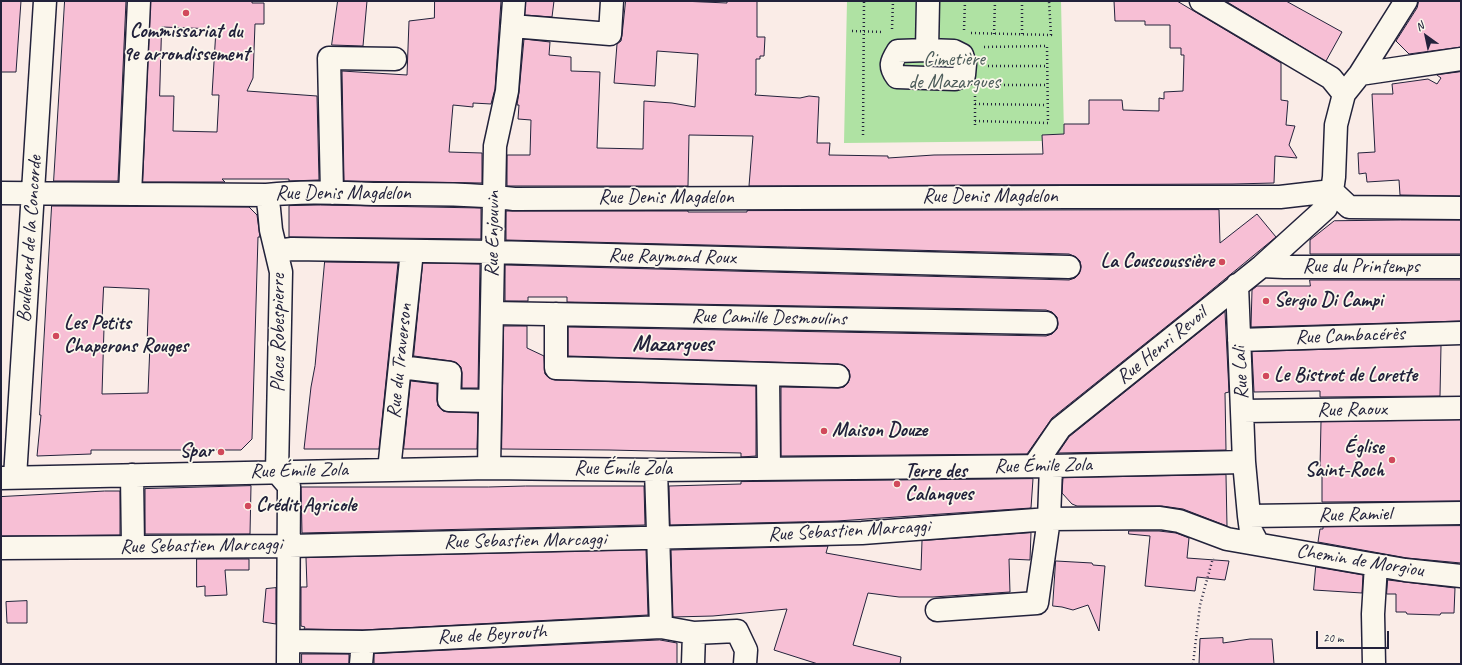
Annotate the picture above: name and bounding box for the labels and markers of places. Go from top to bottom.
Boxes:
marker: Commissariat du 9e arrondissement [181,8,191,18]
place label: Commissariat du 9e arrondissement [123,20,249,67]
place label: La Couscoussière [1100,250,1214,274]
marker: La Couscoussière [1217,257,1227,267]
place label: Sergio Di Campi [1274,289,1383,313]
marker: Sergio Di Campi [1261,296,1271,306]
place label: Les Petits Chaperons Rouges [64,312,188,359]
marker: Les Petits Chaperons Rouges [51,331,61,341]
place label: Le Bistrot de Lorette [1274,364,1417,388]
marker: Le Bistrot de Lorette [1261,371,1271,381]
place label: Maison Douze [832,419,927,443]
marker: Maison Douze [819,426,829,436]
place label: Église Saint-Roch [1305,436,1384,483]
place label: Spar [179,440,213,464]
marker: Spar [216,447,226,457]
marker: Église Saint-Roch [1387,455,1397,465]
place label: Terre des Calanques [905,460,973,507]
marker: Terre des Calanques [892,479,902,489]
place label: Crédit Agricole [256,494,356,518]
marker: Crédit Agricole [243,501,253,511]

